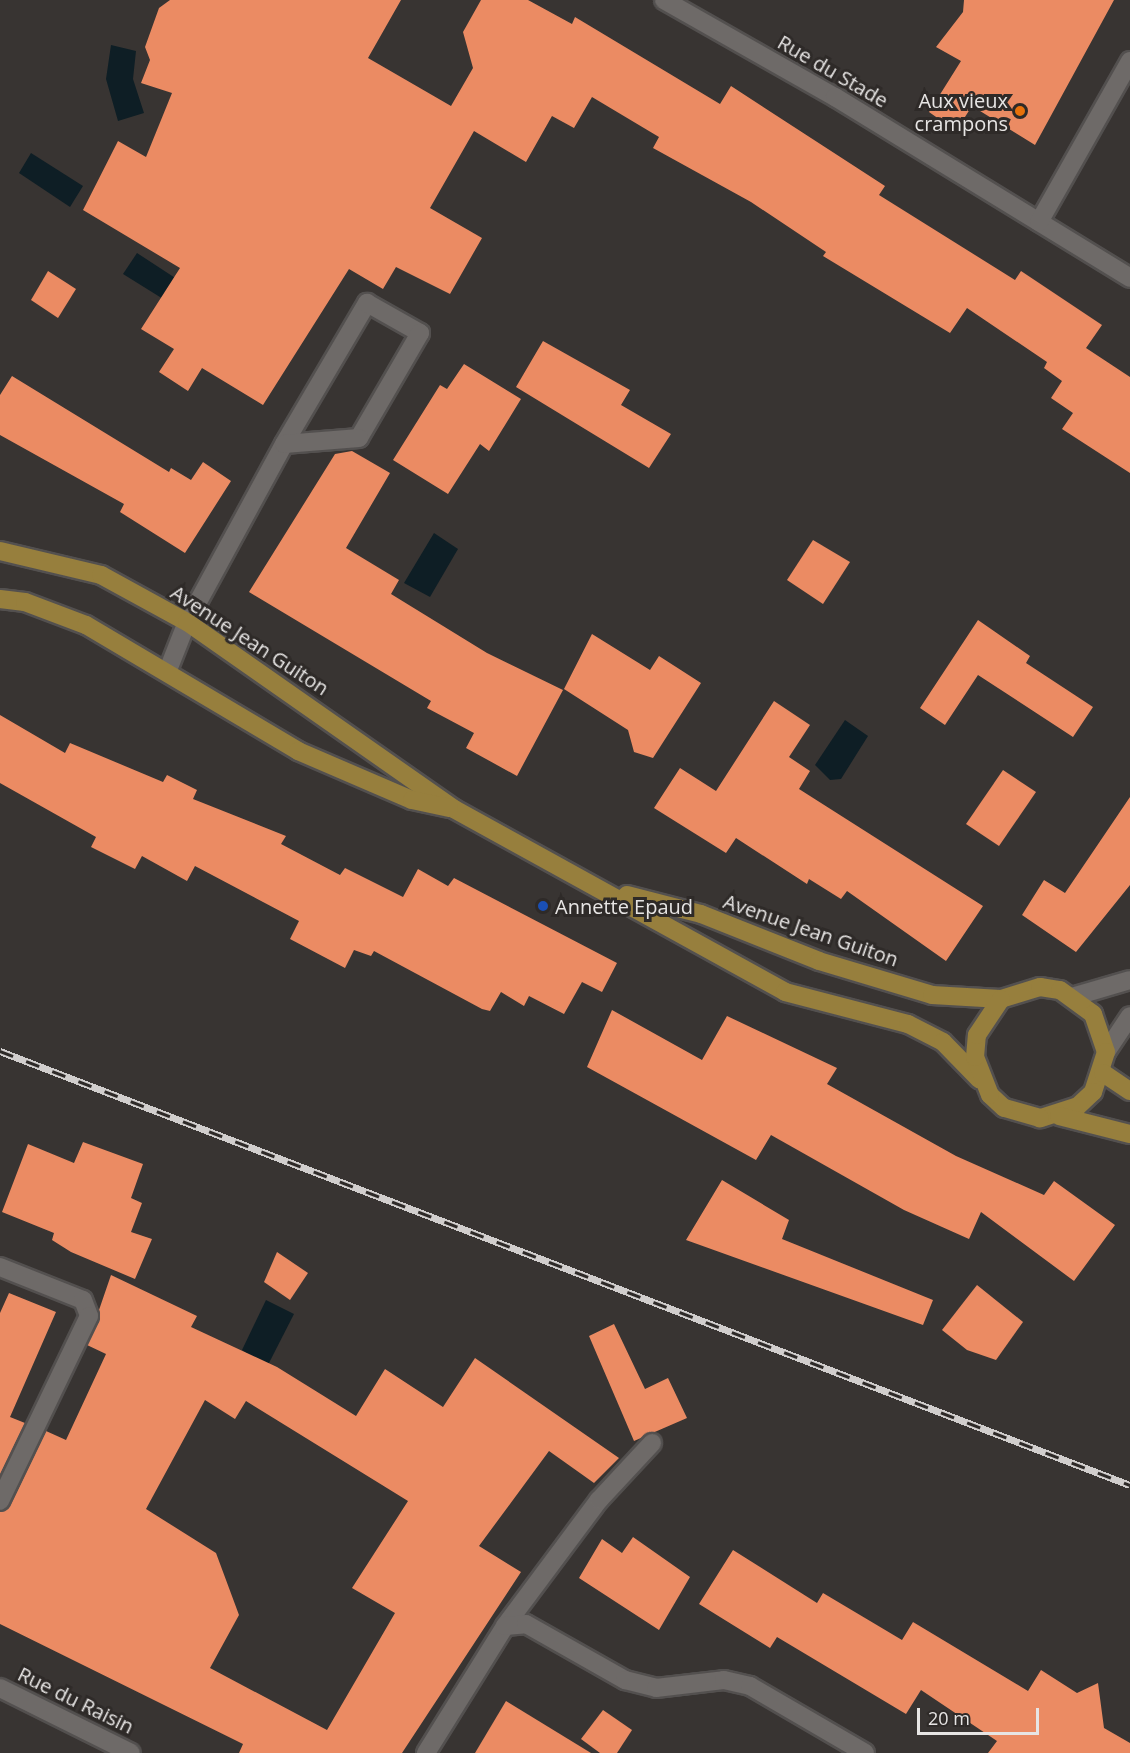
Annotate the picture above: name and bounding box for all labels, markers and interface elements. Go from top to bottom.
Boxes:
street label: Rue du Stade [774,30,892,112]
place label: Aux vieux crampons [915,88,1008,135]
marker: Aux vieux crampons [1013,104,1027,118]
street label: Avenue Jean Guiton [167,580,333,700]
street label: Avenue Jean Guiton [720,889,902,971]
place label: Annette Epaud [555,894,693,918]
marker: Annette Epaud [536,899,550,913]
street label: Rue du Raisin [14,1662,138,1738]
scale bar [920,1696,1042,1734]
text: 20 m [928,1706,970,1730]

